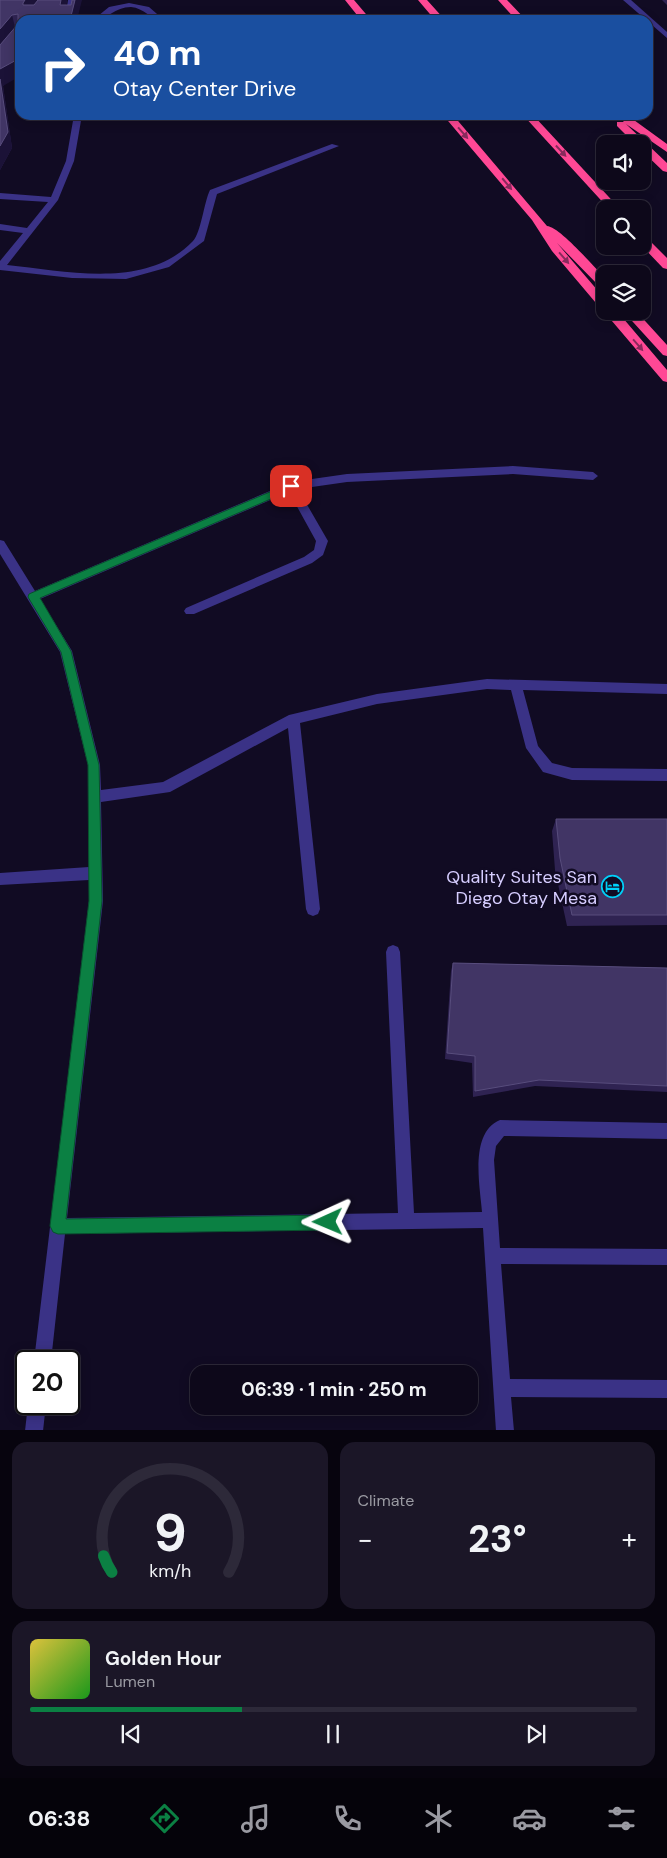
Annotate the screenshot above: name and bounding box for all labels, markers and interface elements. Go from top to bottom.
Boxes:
text: 40 m [113,30,202,76]
icon: right [30,35,95,100]
text: Otay Center Drive [113,74,296,103]
one-way arrow [457,126,468,139]
map controls [596,135,651,320]
button: sound [596,135,651,190]
one-way arrow [555,144,567,156]
one-way arrow [501,178,512,191]
button: search [596,200,651,255]
one-way arrow [558,251,569,264]
button: layers [596,265,651,320]
one-way arrow [633,338,644,351]
pin [270,465,312,507]
icon: arrive [277,472,305,500]
place label: Quality Suites San Diego Otay Mesa [446,865,597,910]
hotel icon: Quality Suites San Diego Otay Mesa [601,875,625,899]
position arrow [301,1195,353,1247]
speed limit sign: 20 [15,1350,80,1415]
text: 06:39 · 1 min · 250 m [241,1377,427,1402]
text: Climate [358,1490,414,1511]
text: 9 [153,1499,186,1567]
text: 23° [468,1514,527,1564]
text: − [358,1521,373,1558]
text: + [622,1521,637,1558]
text: km/h [149,1559,191,1583]
text: Golden Hour [105,1646,221,1671]
text: Lumen [105,1671,155,1692]
icon: previous [117,1720,145,1748]
icon: pause [319,1720,347,1748]
icon: next [522,1720,550,1748]
icon: directions [147,1801,182,1836]
icon: music [238,1801,273,1836]
icon: phone [330,1801,365,1836]
icon: climate [421,1801,456,1836]
icon: car [512,1801,547,1836]
icon: filters [604,1801,639,1836]
text: 06:38 [28,1804,90,1833]

